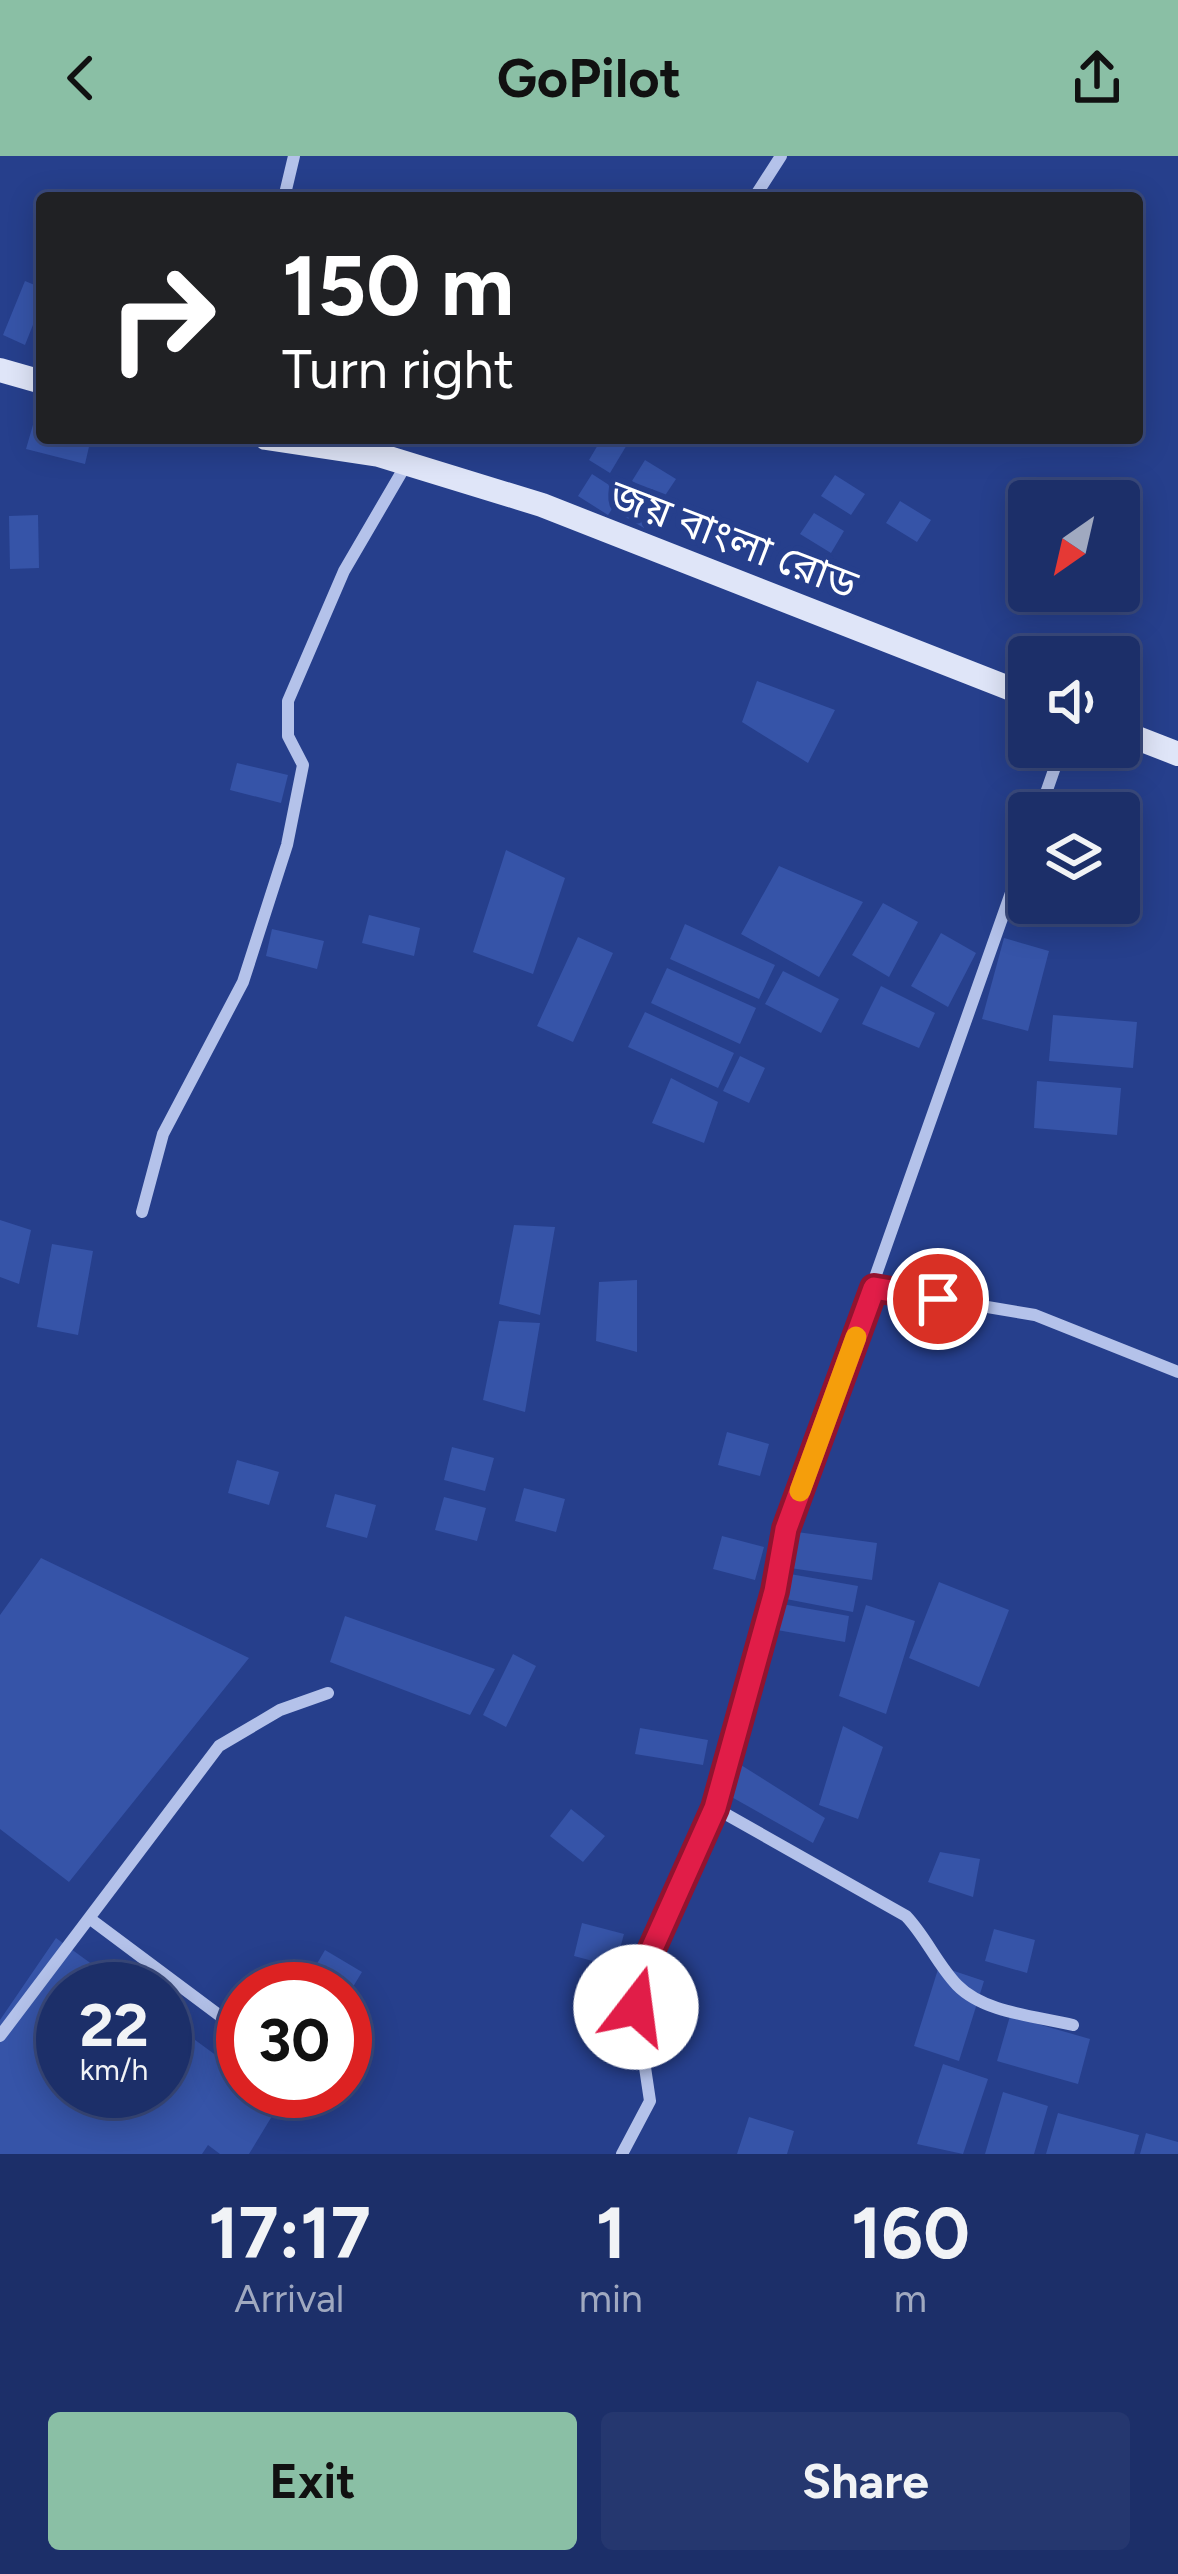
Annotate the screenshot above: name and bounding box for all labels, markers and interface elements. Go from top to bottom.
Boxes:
icon: back [48,45,114,111]
icon: share [1064,45,1130,111]
text: GoPilot [497,46,681,111]
text: 150 m [282,235,514,336]
icon: right [84,240,240,396]
text: Turn right [282,337,514,402]
street label: জয় বাংলা রোড [602,469,866,610]
north arrow [1008,480,1140,612]
map controls [1008,480,1140,924]
button: sound [1008,636,1140,768]
button: layers [1008,792,1140,924]
pin [887,1248,989,1350]
icon: arrive [905,1266,971,1332]
position arrow [573,1944,699,2070]
speed limit sign: 30 [216,1962,372,2118]
text: 22 [79,1989,149,2061]
text: km/h [80,2051,148,2088]
text: 17:17 [208,2190,371,2276]
text: 1 [596,2190,626,2276]
text: 160 [851,2190,970,2276]
text: Arrival [234,2275,344,2322]
text: min [579,2275,643,2322]
text: m [894,2275,927,2322]
button: Exit [48,2412,577,2550]
button: Share [601,2412,1130,2550]

